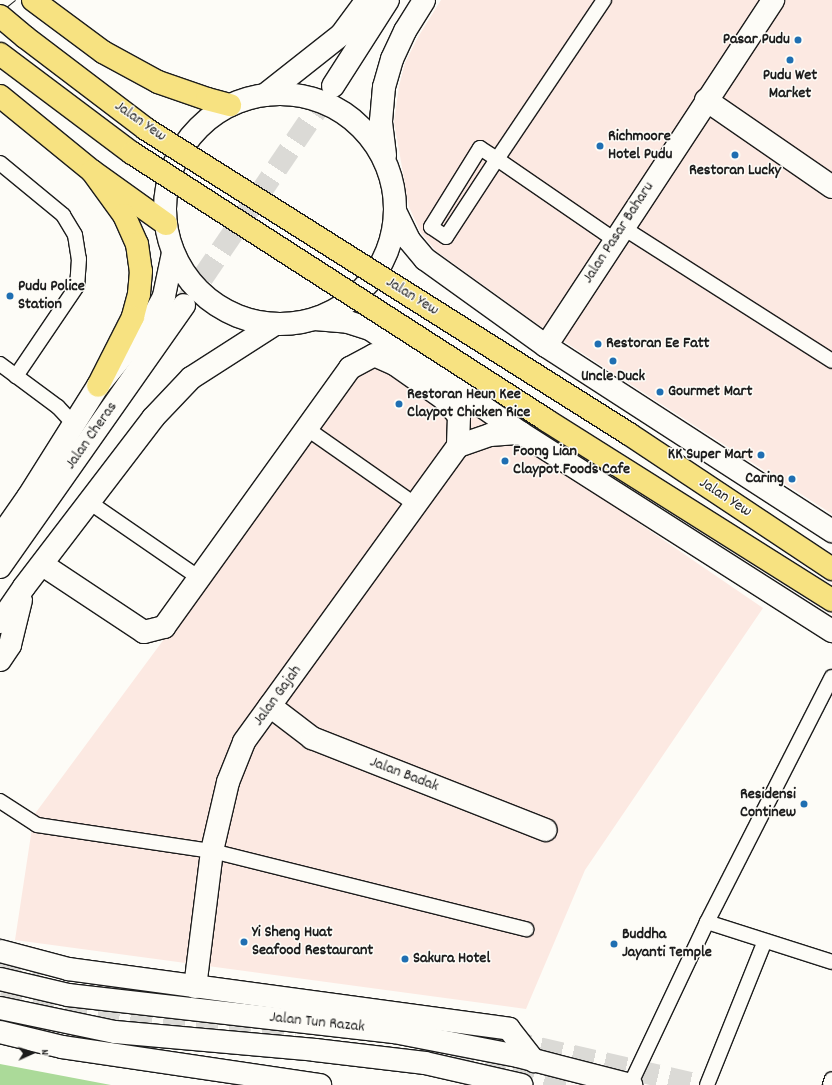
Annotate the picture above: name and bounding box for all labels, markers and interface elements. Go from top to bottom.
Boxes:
place label: Pasar Pudu [723,30,790,50]
marker: Pasar Pudu [793,35,803,45]
marker: Pudu Wet Market [785,55,795,65]
place label: Pudu Wet Market [763,66,817,104]
street label: Jalan Yew [110,97,170,147]
place label: Richmoore Hotel Pudu [608,127,672,165]
marker: Richmoore Hotel Pudu [595,141,605,151]
marker: Restoran Lucky [730,150,740,160]
place label: Restoran Lucky [689,161,781,181]
street label: Jalan Pasar Baharu [579,179,659,287]
street label: Jalan Yew [382,273,442,321]
place label: Pudu Police Station [18,277,85,315]
marker: Pudu Police Station [5,291,15,301]
place label: Restoran Ee Fatt [606,334,710,354]
marker: Restoran Ee Fatt [593,339,603,349]
marker: Uncle Duck [608,356,618,366]
place label: Uncle Duck [581,367,645,387]
place label: Gourmet Mart [668,382,752,402]
place label: Restoran Heun Kee Claypot Chicken Rice [407,385,530,423]
marker: Gourmet Mart [655,387,665,397]
street label: Jalan Cheras [62,398,122,474]
marker: Restoran Heun Kee Claypot Chicken Rice [394,399,404,409]
place label: Foong Lian Claypot Foods Cafe [513,442,630,480]
place label: KK Super Mart [668,445,753,465]
marker: KK Super Mart [756,450,766,460]
marker: Foong Lian Claypot Foods Cafe [500,456,510,466]
place label: Caring [745,469,784,489]
street label: Jalan Yew [695,474,755,522]
marker: Caring [787,474,797,484]
street label: Jalan Gajah [250,662,306,730]
street label: Jalan Badak [367,753,441,797]
place label: Residensi Continew [740,785,796,823]
marker: Residensi Continew [799,799,809,809]
place label: Yi Sheng Huat Seafood Restaurant [252,923,373,961]
place label: Buddha Jayanti Temple [622,925,712,963]
marker: Yi Sheng Huat Seafood Restaurant [239,937,249,947]
marker: Buddha Jayanti Temple [609,939,619,949]
place label: Sakura Hotel [413,949,490,969]
marker: Sakura Hotel [400,954,410,964]
street label: Jalan Tun Razak [269,1008,365,1038]
north arrow [12,1033,52,1073]
text: N [36,1049,52,1056]

